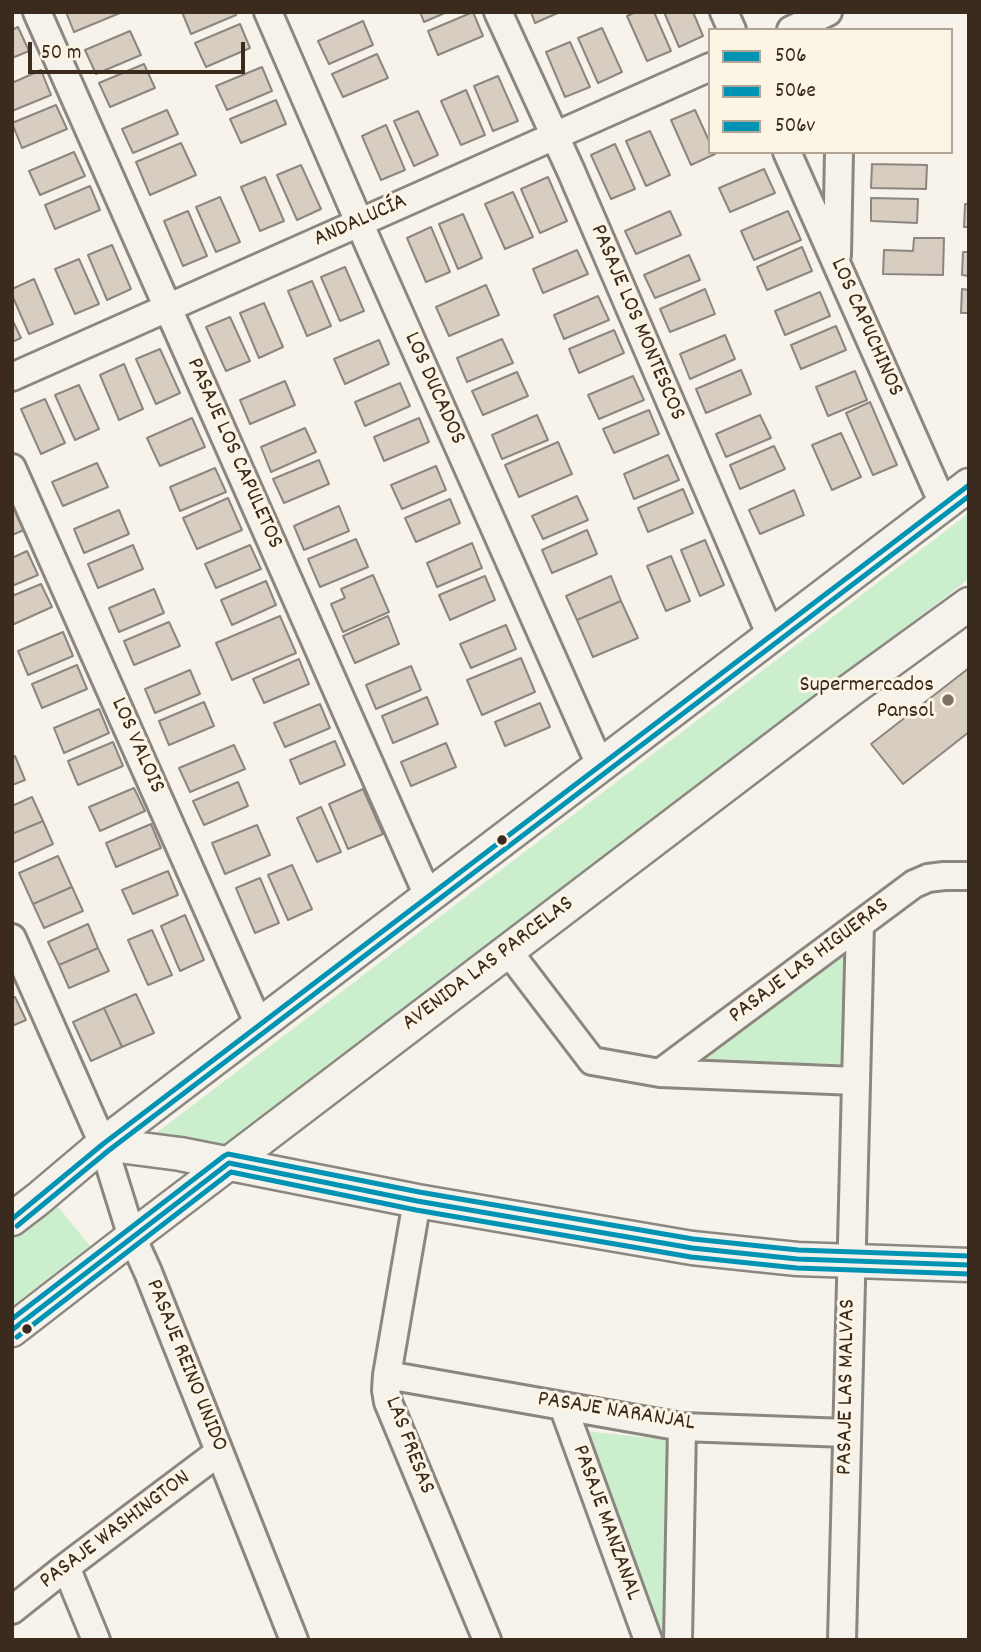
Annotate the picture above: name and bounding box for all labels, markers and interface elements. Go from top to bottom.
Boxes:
scale bar [32,28,248,72]
legend [708,28,953,154]
text: 50 m [41,39,81,69]
text: 506 [775,42,806,72]
text: 506e [775,77,816,107]
text: 506v [775,112,815,142]
street label: ANDALUCÍA [310,189,412,255]
street label: PASAJE LOS MONTESCOS [582,221,690,425]
street label: LOS CAPUCHINOS [822,255,908,401]
street label: LOS DUCADOS [396,329,470,449]
street label: PASAJE LOS CAPULETOS [179,354,287,554]
place label: Supermercados Pansol [799,673,934,727]
marker: Supermercados Pansol [940,692,956,708]
street label: LOS VALOIS [103,694,169,798]
unlabelled marker [495,833,509,847]
street label: AVENIDA LAS PARCELAS [398,891,580,1039]
street label: PASAJE LAS HIGUERAS [725,893,895,1031]
street label: PASAJE REINO UNIDO [138,1276,232,1456]
street label: PASAJE LAS MALVAS [833,1299,863,1475]
unlabelled marker [20,1322,34,1336]
street label: PASAJE NARANJAL [535,1387,697,1439]
street label: LAS FRESAS [377,1393,439,1499]
street label: PASAJE MANZANAL [564,1442,646,1604]
street label: PASAJE WASHINGTON [35,1465,197,1597]

